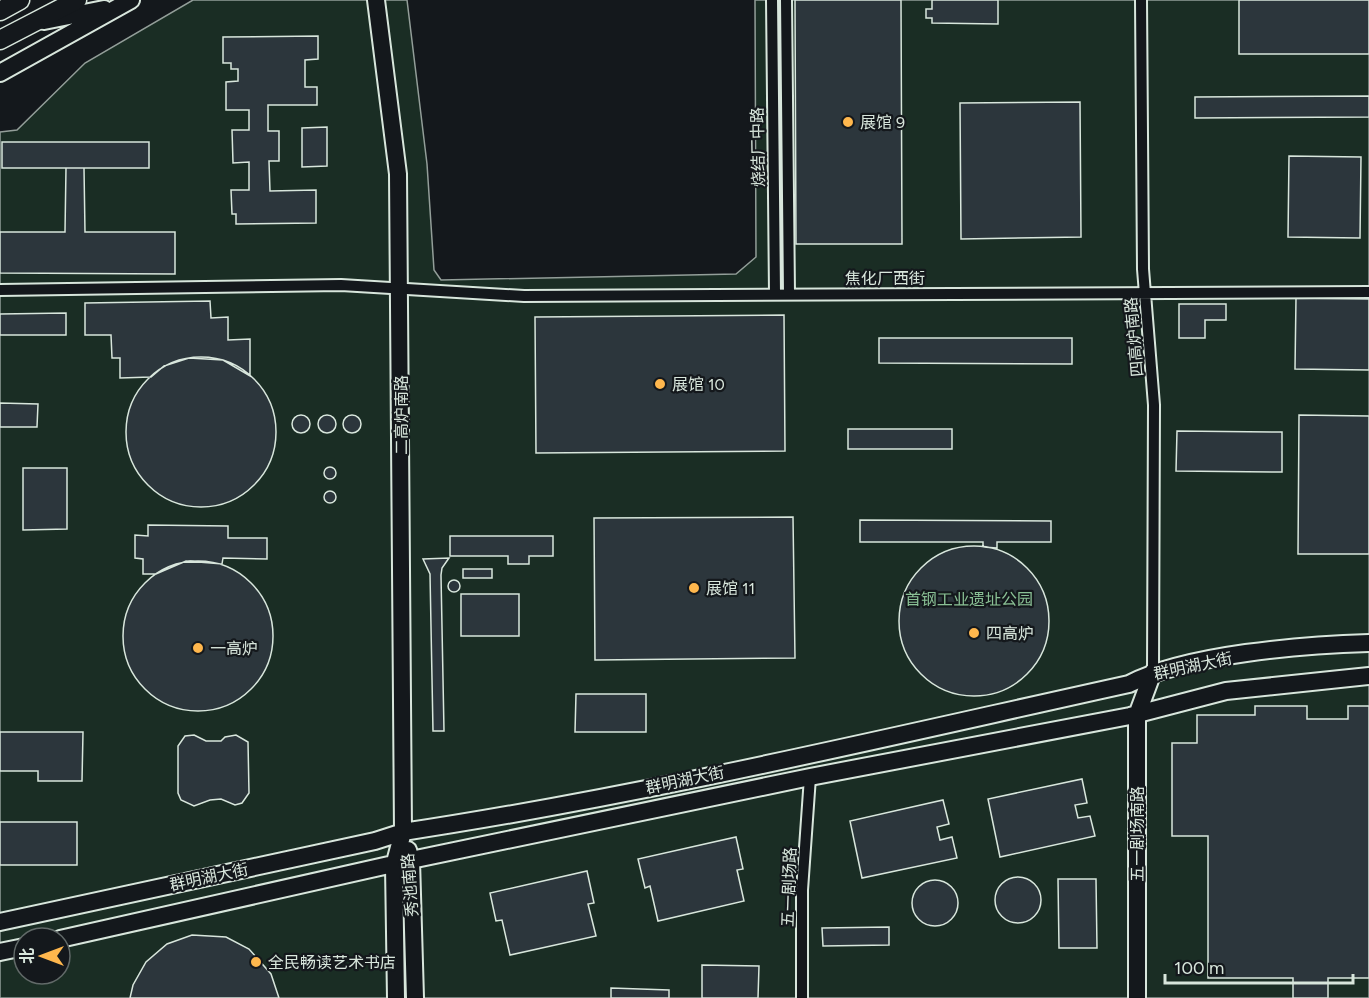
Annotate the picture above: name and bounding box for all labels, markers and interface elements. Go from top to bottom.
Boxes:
street label: 烧结厂中路 [748,107,768,187]
place label: 展馆 9 [860,113,905,132]
marker: 展馆 9 [841,115,855,129]
street label: 焦化厂西街 [845,269,925,288]
street label: 四高炉南路 [1121,296,1147,378]
street label: 二高炉南路 [392,375,411,455]
place label: 展馆 10 [672,375,725,394]
marker: 展馆 10 [653,377,667,391]
place label: 展馆 11 [706,579,755,598]
marker: 展馆 11 [687,581,701,595]
park label: 首钢工业遗址公园 [905,590,1033,609]
place label: 四高炉 [986,624,1034,643]
marker: 四高炉 [967,626,981,640]
place label: 一高炉 [210,639,258,658]
marker: 一高炉 [191,641,205,655]
street label: 群明湖大街 [1152,648,1234,684]
street label: 群明湖大街 [644,762,726,798]
street label: 五一剧场南路 [1128,786,1147,882]
street label: 五一剧场路 [778,847,800,927]
street label: 秀池南路 [398,852,422,918]
street label: 群明湖大街 [168,859,250,895]
north arrow [12,926,72,986]
scale bar [1165,947,1352,985]
text: 北 [18,948,37,964]
place label: 全民畅读艺术书店 [268,953,396,972]
marker: 全民畅读艺术书店 [249,955,263,969]
text: 100 m [1174,957,1224,979]

